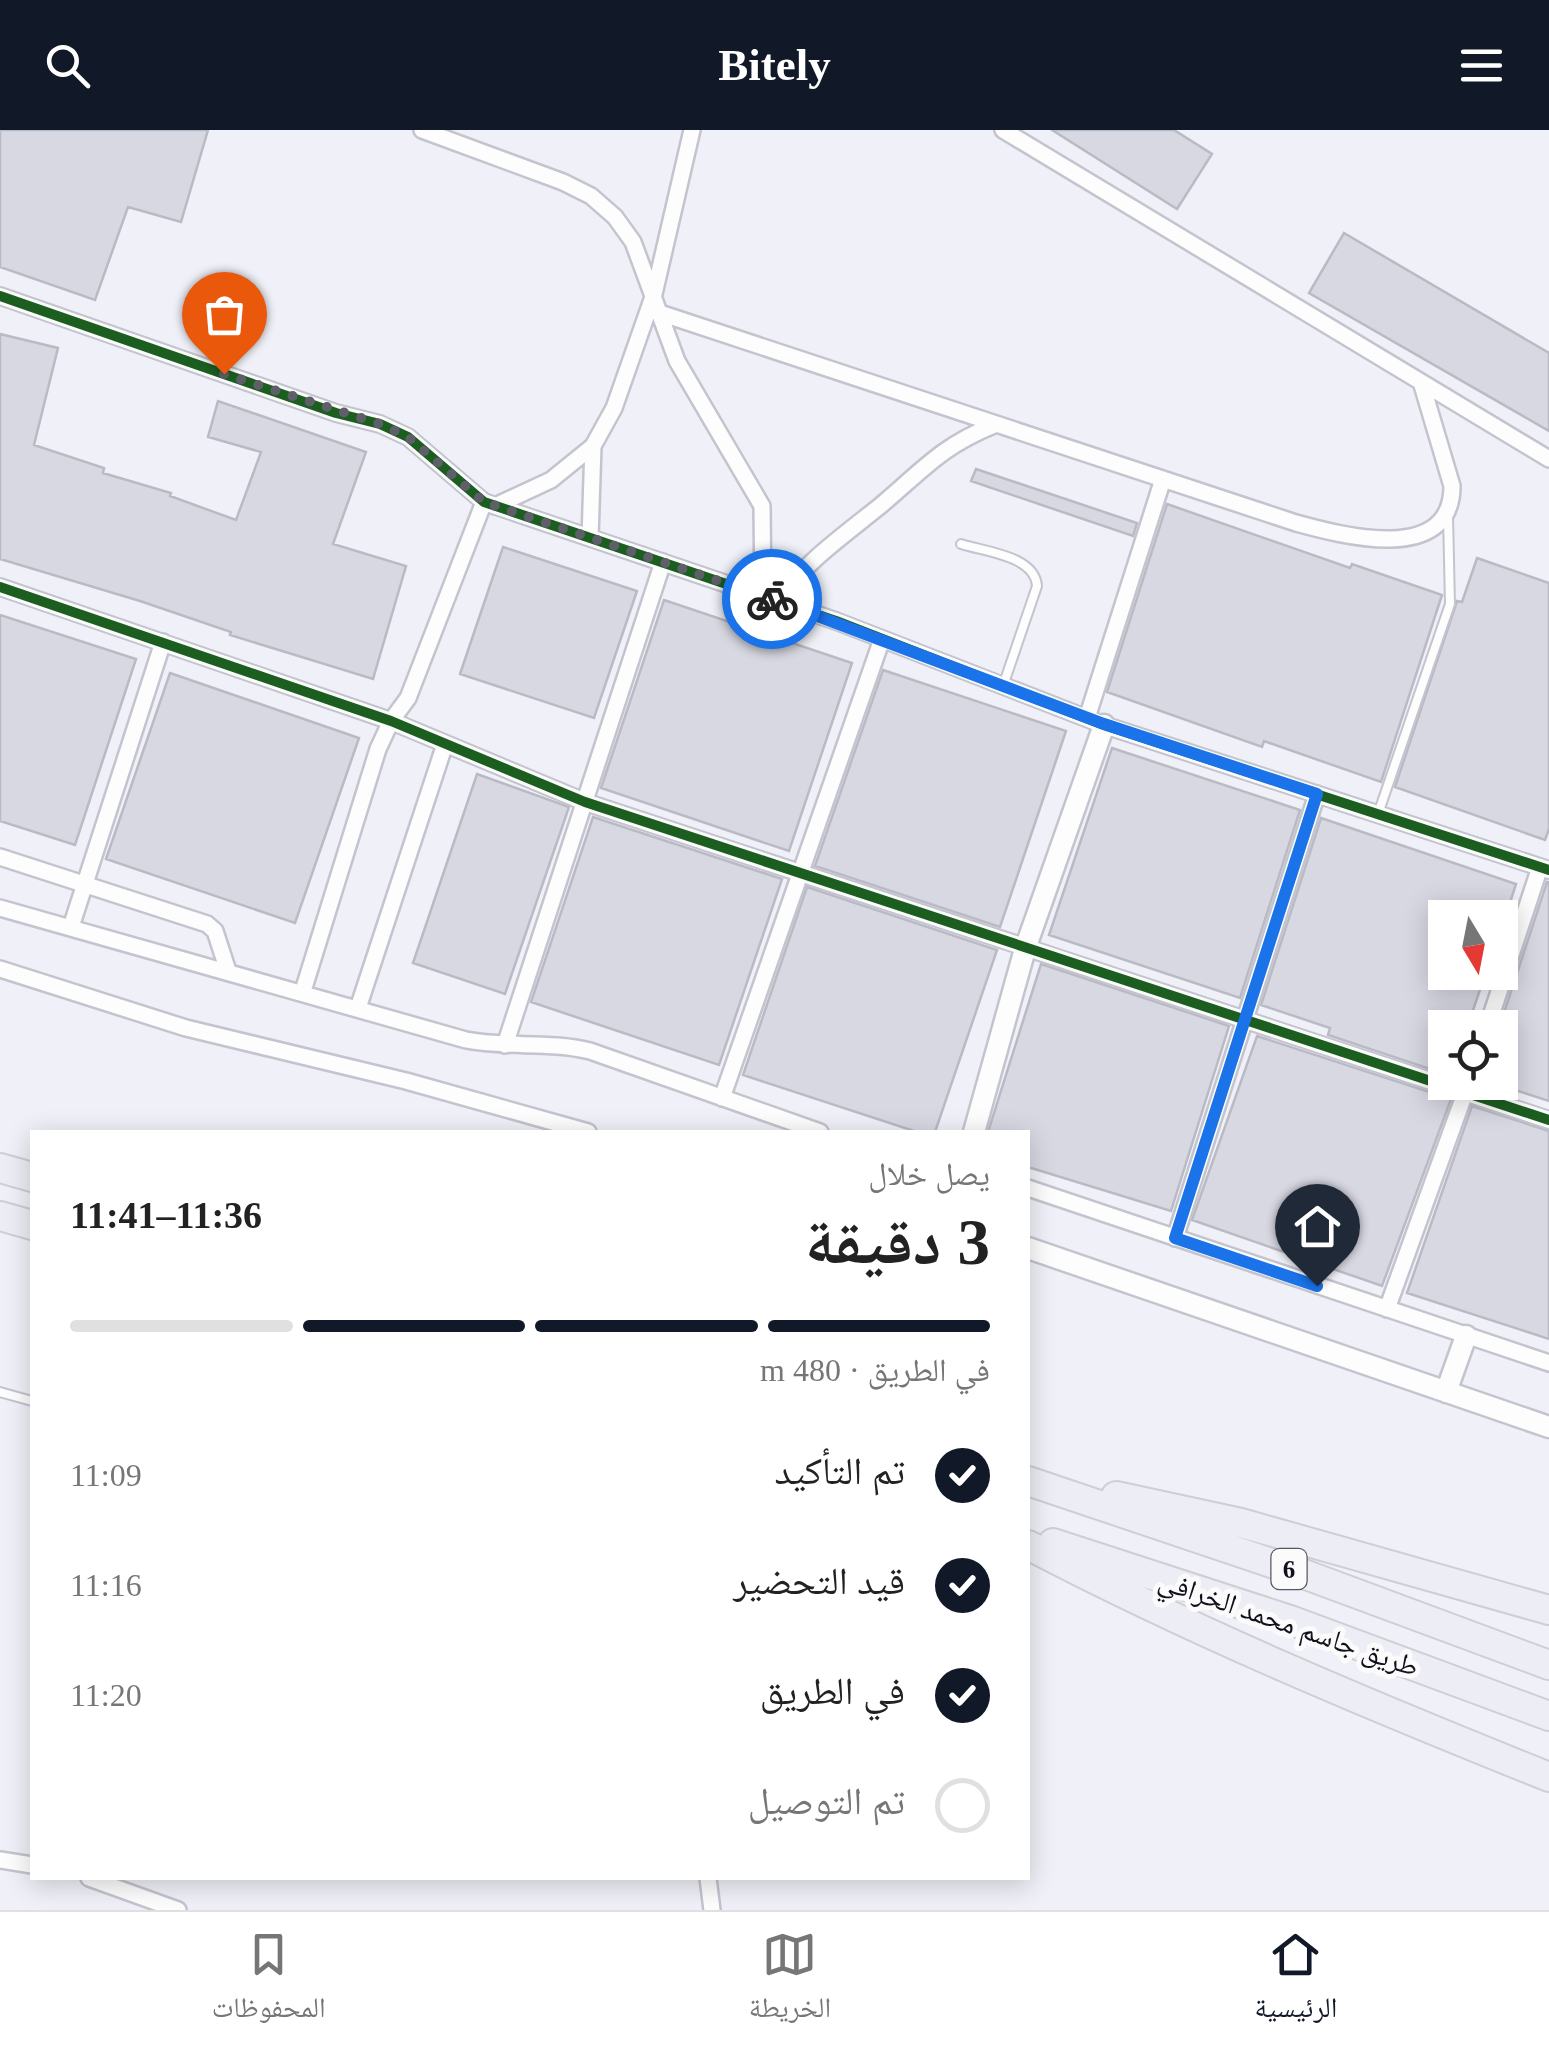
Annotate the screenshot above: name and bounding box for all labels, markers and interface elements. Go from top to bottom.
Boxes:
icon: search [40,38,95,93]
icon: menu [1454,38,1509,93]
text: Bitely [718,40,831,90]
pin [182,272,267,375]
icon: bag [197,287,252,342]
courier [722,549,822,649]
icon: bike [745,572,800,627]
north arrow [1428,900,1518,990]
map controls [1428,900,1518,1100]
button: locate [1428,1010,1518,1100]
text: يصل خلال [868,1156,990,1192]
pin [1275,1184,1360,1287]
text: 11:36–11:41 [70,1194,262,1236]
icon: home [1290,1199,1345,1254]
text: 3 دقيقة [805,1206,990,1278]
text: في الطريق · 480 m [760,1352,990,1388]
icon: check [935,1448,990,1503]
text: تم التأكيد [775,1450,905,1492]
text: 11:09 [70,1457,142,1493]
road number: 6 [1272,1549,1306,1589]
icon: check [935,1558,990,1613]
text: قيد التحضير [733,1560,905,1602]
street label: طريق جاسم محمد الخرافي [1152,1564,1423,1689]
text: 11:16 [70,1567,142,1603]
icon: check [935,1668,990,1723]
text: في الطريق [760,1670,905,1712]
text: 11:20 [70,1677,142,1713]
text: تم التوصيل [748,1780,905,1822]
tab: المحفوظات [212,1927,326,2035]
tab: الخريطة [749,1927,831,2035]
tab: الرئيسية [1254,1927,1337,2035]

